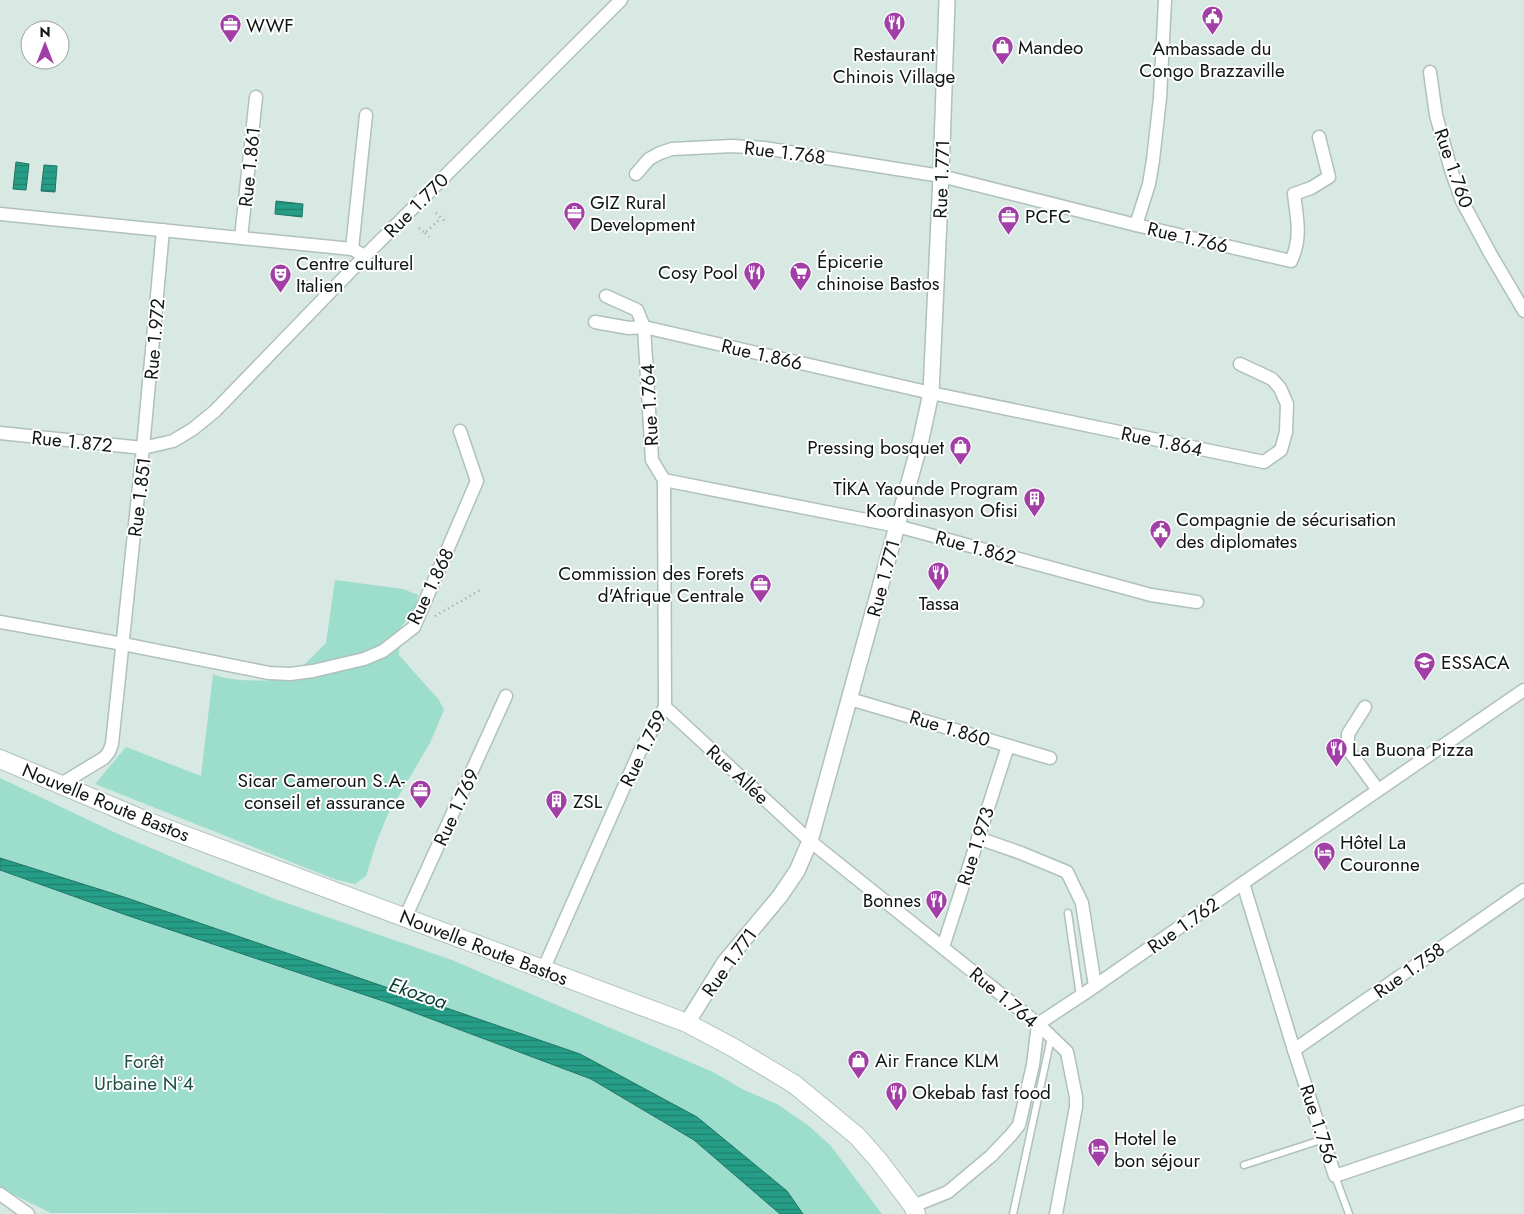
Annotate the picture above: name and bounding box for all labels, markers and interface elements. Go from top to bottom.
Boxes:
public building icon: Ambassade du Congo Brazzaville [1200,5,1224,36]
restaurant icon: Restaurant Chinois Village [882,11,906,42]
place label: WWF [246,12,294,39]
office icon: WWF [218,13,242,44]
north arrow [20,20,70,70]
text: N [39,22,51,42]
place label: Mandeo [1018,34,1084,61]
shop icon: Mandeo [990,35,1014,66]
place label: Ambassade du Congo Brazzaville [1139,35,1285,84]
place label: Restaurant Chinois Village [833,41,955,90]
street label: Rue 1.760 [1427,125,1480,212]
street label: Rue 1.861 [232,126,267,208]
street label: Rue 1.768 [743,134,827,171]
street label: Rue 1.771 [927,139,956,219]
street label: Rue 1.770 [378,167,455,244]
place label: GIZ Rural Development [590,189,695,238]
office icon: GIZ Rural Development [562,201,586,232]
place label: PCFC [1025,203,1071,230]
office icon: PCFC [997,204,1021,235]
street label: Rue 1.766 [1145,215,1231,260]
place label: Épicerie chinoise Bastos [817,248,940,297]
place label: Centre culturel Italien [296,250,413,299]
place label: Cosy Pool [658,259,738,286]
restaurant icon: Cosy Pool [742,260,766,291]
supermarket icon: Épicerie chinoise Bastos [789,260,813,291]
theatre icon: Centre culturel Italien [268,262,292,293]
street label: Rue 1.972 [137,297,171,381]
street label: Rue 1.866 [719,332,805,377]
street label: Rue 1.764 [634,363,665,447]
street label: Rue 1.864 [1119,420,1205,463]
street label: Rue 1.872 [30,424,114,459]
place label: Pressing bosquet [807,434,944,461]
shop icon: Pressing bosquet [948,435,972,466]
street label: Rue 1.851 [121,456,158,538]
place label: TİKA Yaounde Program Koordinasyon Ofisi [833,475,1018,524]
building icon: TİKA Yaounde Program Koordinasyon Ofisi [1022,487,1046,518]
place label: Compagnie de sécurisation des diplomates [1176,506,1396,555]
public building icon: Compagnie de sécurisation des diplomates [1148,518,1172,549]
street label: Rue 1.862 [933,524,1019,571]
street label: Rue 1.771 [860,537,907,620]
street label: Rue 1.868 [400,543,461,629]
place label: Commission des Forets d'Afrique Centrale [558,560,744,609]
restaurant icon: Tassa [927,560,951,591]
office icon: Commission des Forets d'Afrique Centrale [748,572,772,603]
place label: Tassa [919,590,959,617]
place label: ESSACA [1441,649,1510,676]
school or university icon: ESSACA [1413,650,1437,681]
street label: Rue 1.860 [906,703,994,754]
street label: Rue 1.759 [613,705,674,791]
place label: La Buona Pizza [1352,736,1474,763]
restaurant icon: La Buona Pizza [1324,737,1348,768]
street label: Rue Allée [700,738,775,811]
street label: Nouvelle Route Bastos [18,757,194,848]
street label: Rue 1.769 [427,764,486,850]
place label: Sicar Cameroun S.A- conseil et assurance [238,767,405,816]
office icon: Sicar Cameroun S.A- conseil et assurance [409,779,433,810]
place label: ZSL [573,788,603,815]
building icon: ZSL [545,789,569,820]
street label: Rue 1.973 [950,803,1001,889]
place label: Hôtel La Couronne [1340,829,1420,878]
hotel icon: Hôtel La Couronne [1312,841,1336,872]
place label: Bonnes [863,887,921,914]
restaurant icon: Bonnes [925,888,949,919]
street label: Rue 1.762 [1142,891,1225,960]
street label: Nouvelle Route Bastos [396,903,572,992]
street label: Rue 1.771 [695,922,764,1002]
street label: Rue 1.758 [1368,936,1450,1005]
street label: Rue 1.764 [963,961,1044,1034]
water label: Ekozoa [385,970,451,1017]
place label: Air France KLM [875,1047,999,1074]
park label: Forêt Urbaine N°4 [94,1048,194,1097]
shop icon: Air France KLM [847,1048,871,1079]
place label: Okebab fast food [912,1079,1051,1106]
restaurant icon: Okebab fast food [884,1080,908,1111]
street label: Rue 1.756 [1293,1081,1344,1167]
place label: Hotel le bon séjour [1114,1125,1200,1174]
hotel icon: Hotel le bon séjour [1086,1137,1110,1168]

